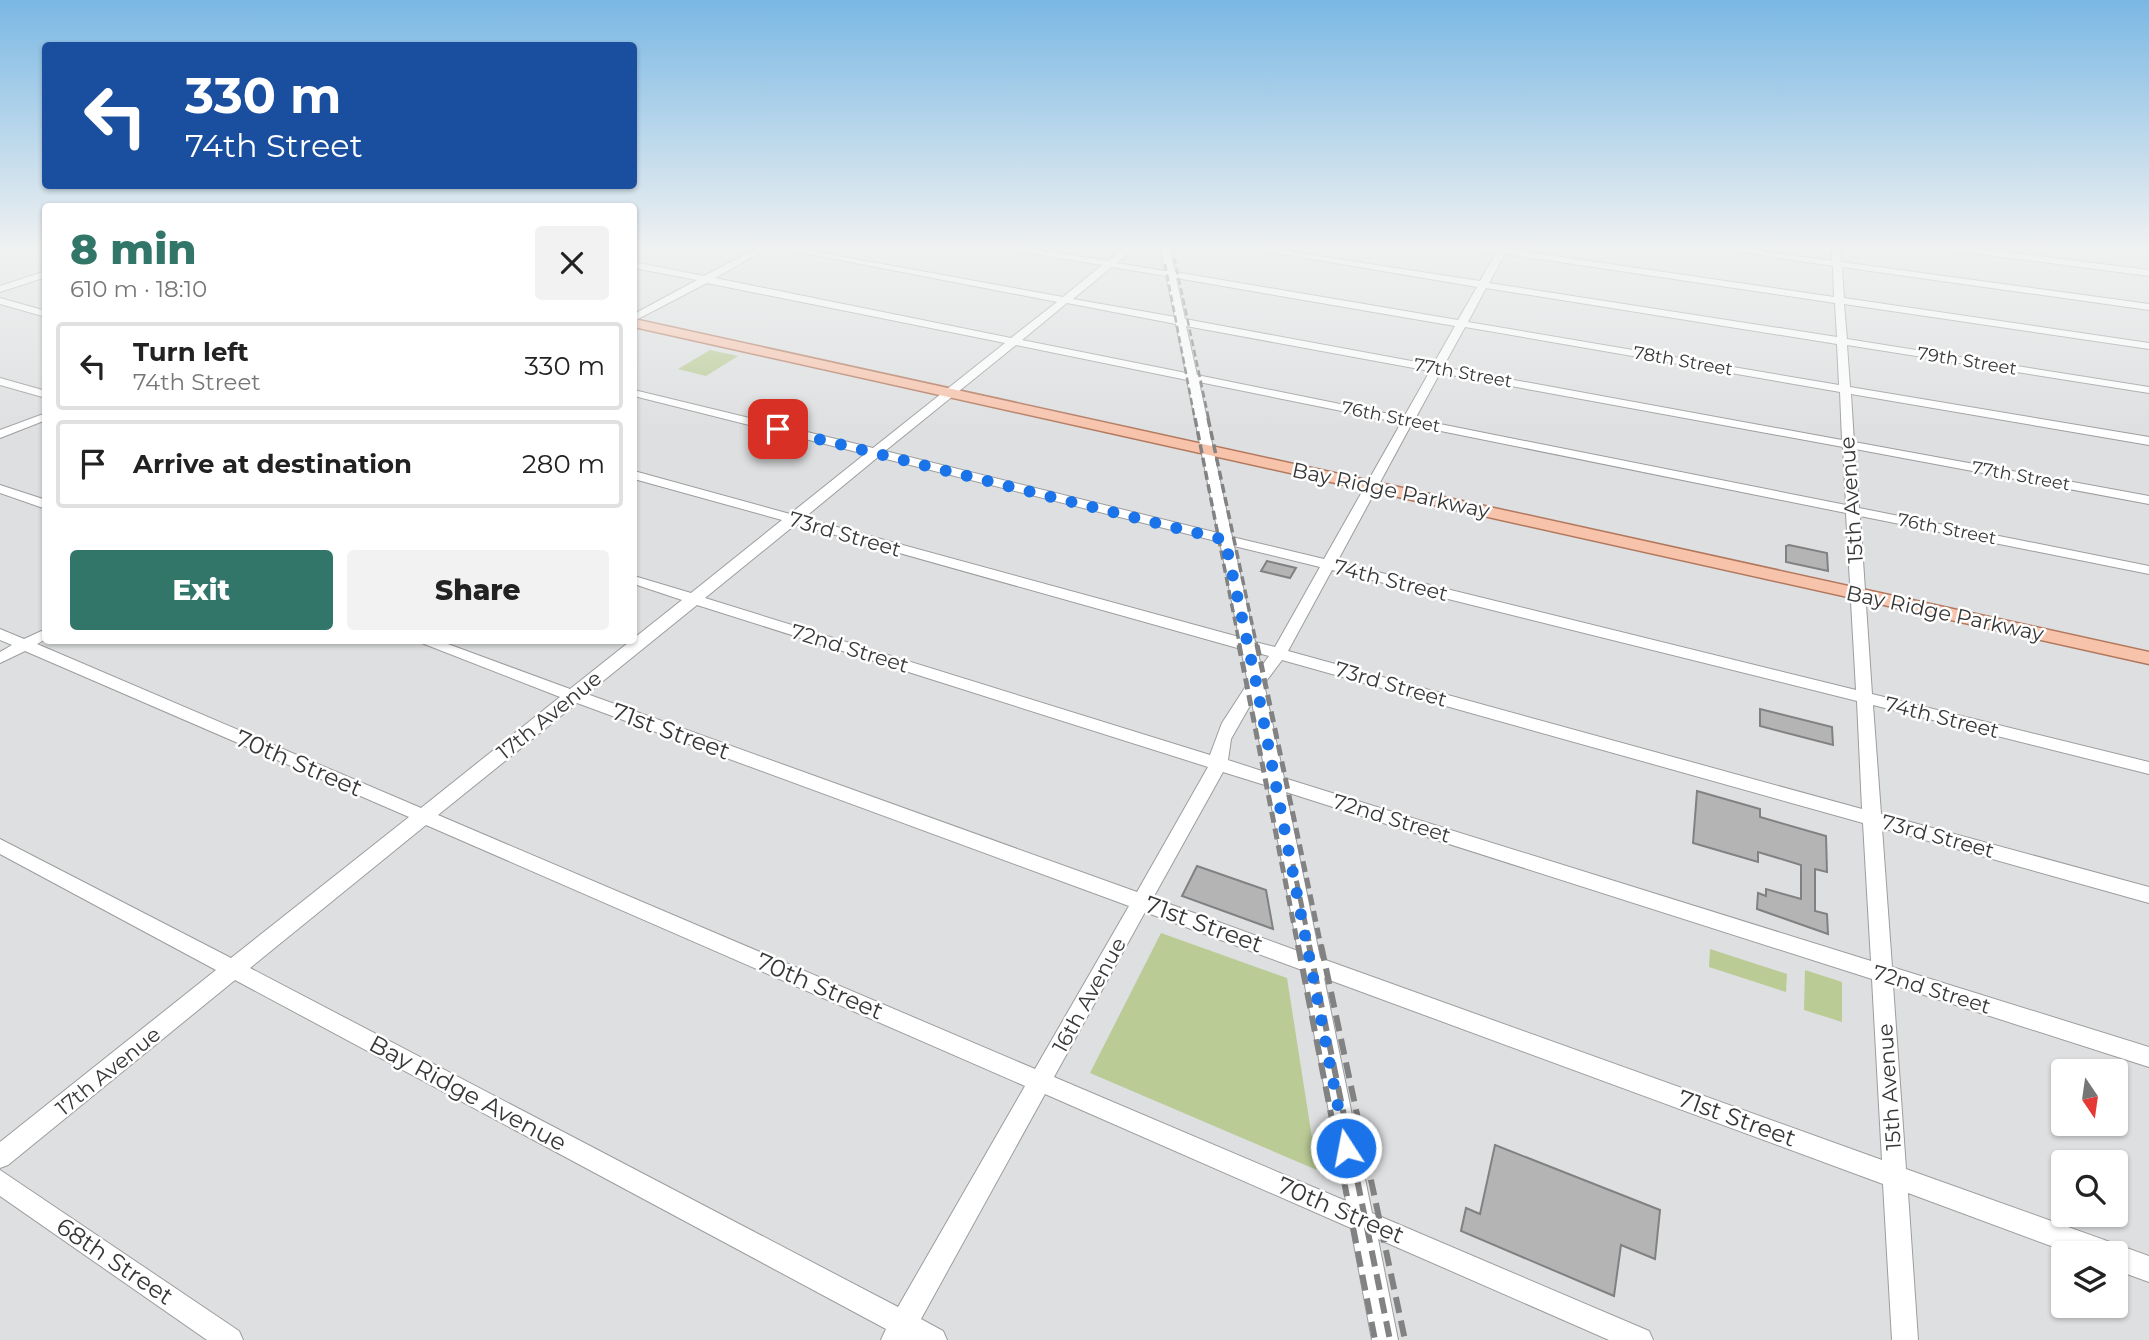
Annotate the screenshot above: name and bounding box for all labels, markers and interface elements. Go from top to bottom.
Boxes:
text: 330 m [185,66,341,125]
icon: left [70,70,161,161]
text: 74th Street [185,126,363,165]
text: 8 min [70,223,197,275]
button: close [535,226,609,300]
text: 610 m · 18:10 [70,275,207,303]
text: Turn left [133,336,249,368]
street label: 78th Street [1632,341,1734,381]
street label: 79th Street [1916,342,2018,380]
icon: left [74,347,112,385]
text: 330 m [524,350,605,382]
street label: 77th Street [1412,354,1514,392]
text: 74th Street [133,368,261,396]
street label: 76th Street [1340,397,1442,437]
pin [748,399,808,459]
icon: arrive [759,410,797,448]
street label: 15th Avenue [1834,436,1868,564]
icon: arrive [74,445,112,483]
text: Arrive at destination [133,448,412,480]
text: 280 m [522,448,605,480]
street label: Bay Ridge Parkway [1290,457,1493,523]
street label: 77th Street [1970,457,2072,495]
street label: 73rd Street [786,506,904,562]
street label: 76th Street [1896,509,1998,549]
button: Exit [70,550,333,630]
button: Share [347,550,609,630]
street label: 74th Street [1331,554,1451,606]
street label: Bay Ridge Parkway [1844,580,2047,646]
street label: 72nd Street [788,618,912,678]
street label: 73rd Street [1332,656,1450,712]
street label: 17th Avenue [492,665,606,765]
street label: 74th Street [1882,691,2002,743]
street label: 71st Street [608,696,734,766]
street label: 70th Street [231,723,367,803]
street label: 72nd Street [1330,788,1454,848]
street label: 73rd Street [1879,809,1997,863]
street label: 71st Street [1141,889,1267,959]
street label: 16th Avenue [1047,933,1131,1057]
street label: 70th Street [752,946,888,1026]
street label: 72nd Street [1870,959,1994,1019]
street label: 17th Avenue [51,1021,165,1121]
street label: 15th Avenue [1872,1023,1906,1151]
street label: Bay Ridge Avenue [365,1029,571,1157]
north arrow [2051,1059,2128,1136]
map controls [2051,1059,2128,1318]
street label: 71st Street [1674,1083,1800,1153]
position arrow [1309,1111,1383,1185]
button: search [2051,1150,2128,1227]
street label: 70th Street [1273,1170,1409,1250]
street label: 68th Street [51,1211,179,1311]
button: layers [2051,1241,2128,1318]

